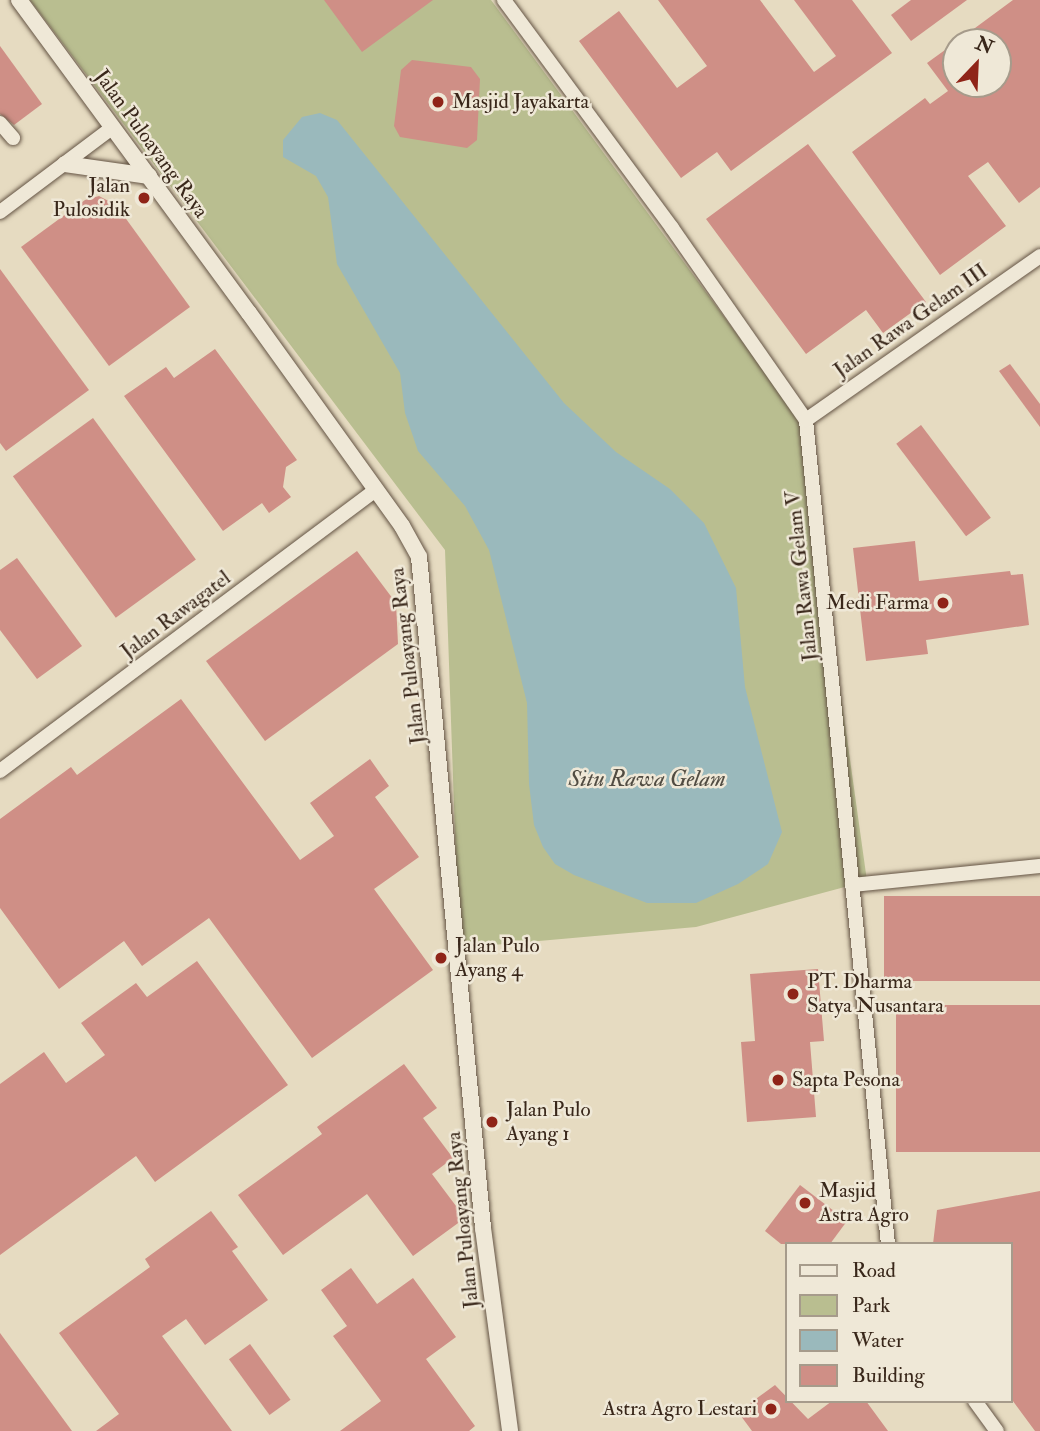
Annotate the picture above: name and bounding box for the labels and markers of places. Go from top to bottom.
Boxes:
place label: Masjid Jayakarta [452,89,589,115]
marker: Masjid Jayakarta [430,94,446,110]
place label: Jalan Pulosidik [53,173,130,223]
marker: Jalan Pulosidik [136,190,152,206]
place label: Medi Farma [826,590,929,616]
marker: Medi Farma [935,595,951,611]
place label: Jalan Pulo Ayang 4 [455,933,539,983]
marker: Jalan Pulo Ayang 4 [433,950,449,966]
place label: PT. Dharma Satya Nusantara [807,969,944,1019]
marker: PT. Dharma Satya Nusantara [785,986,801,1002]
place label: Sapta Pesona [792,1067,900,1093]
marker: Sapta Pesona [770,1072,786,1088]
place label: Jalan Pulo Ayang 1 [506,1097,590,1147]
marker: Jalan Pulo Ayang 1 [484,1114,500,1130]
place label: Masjid Astra Agro [819,1178,909,1228]
marker: Masjid Astra Agro [797,1195,813,1211]
place label: Astra Agro Lestari [603,1396,757,1422]
marker: Astra Agro Lestari [763,1401,779,1417]

